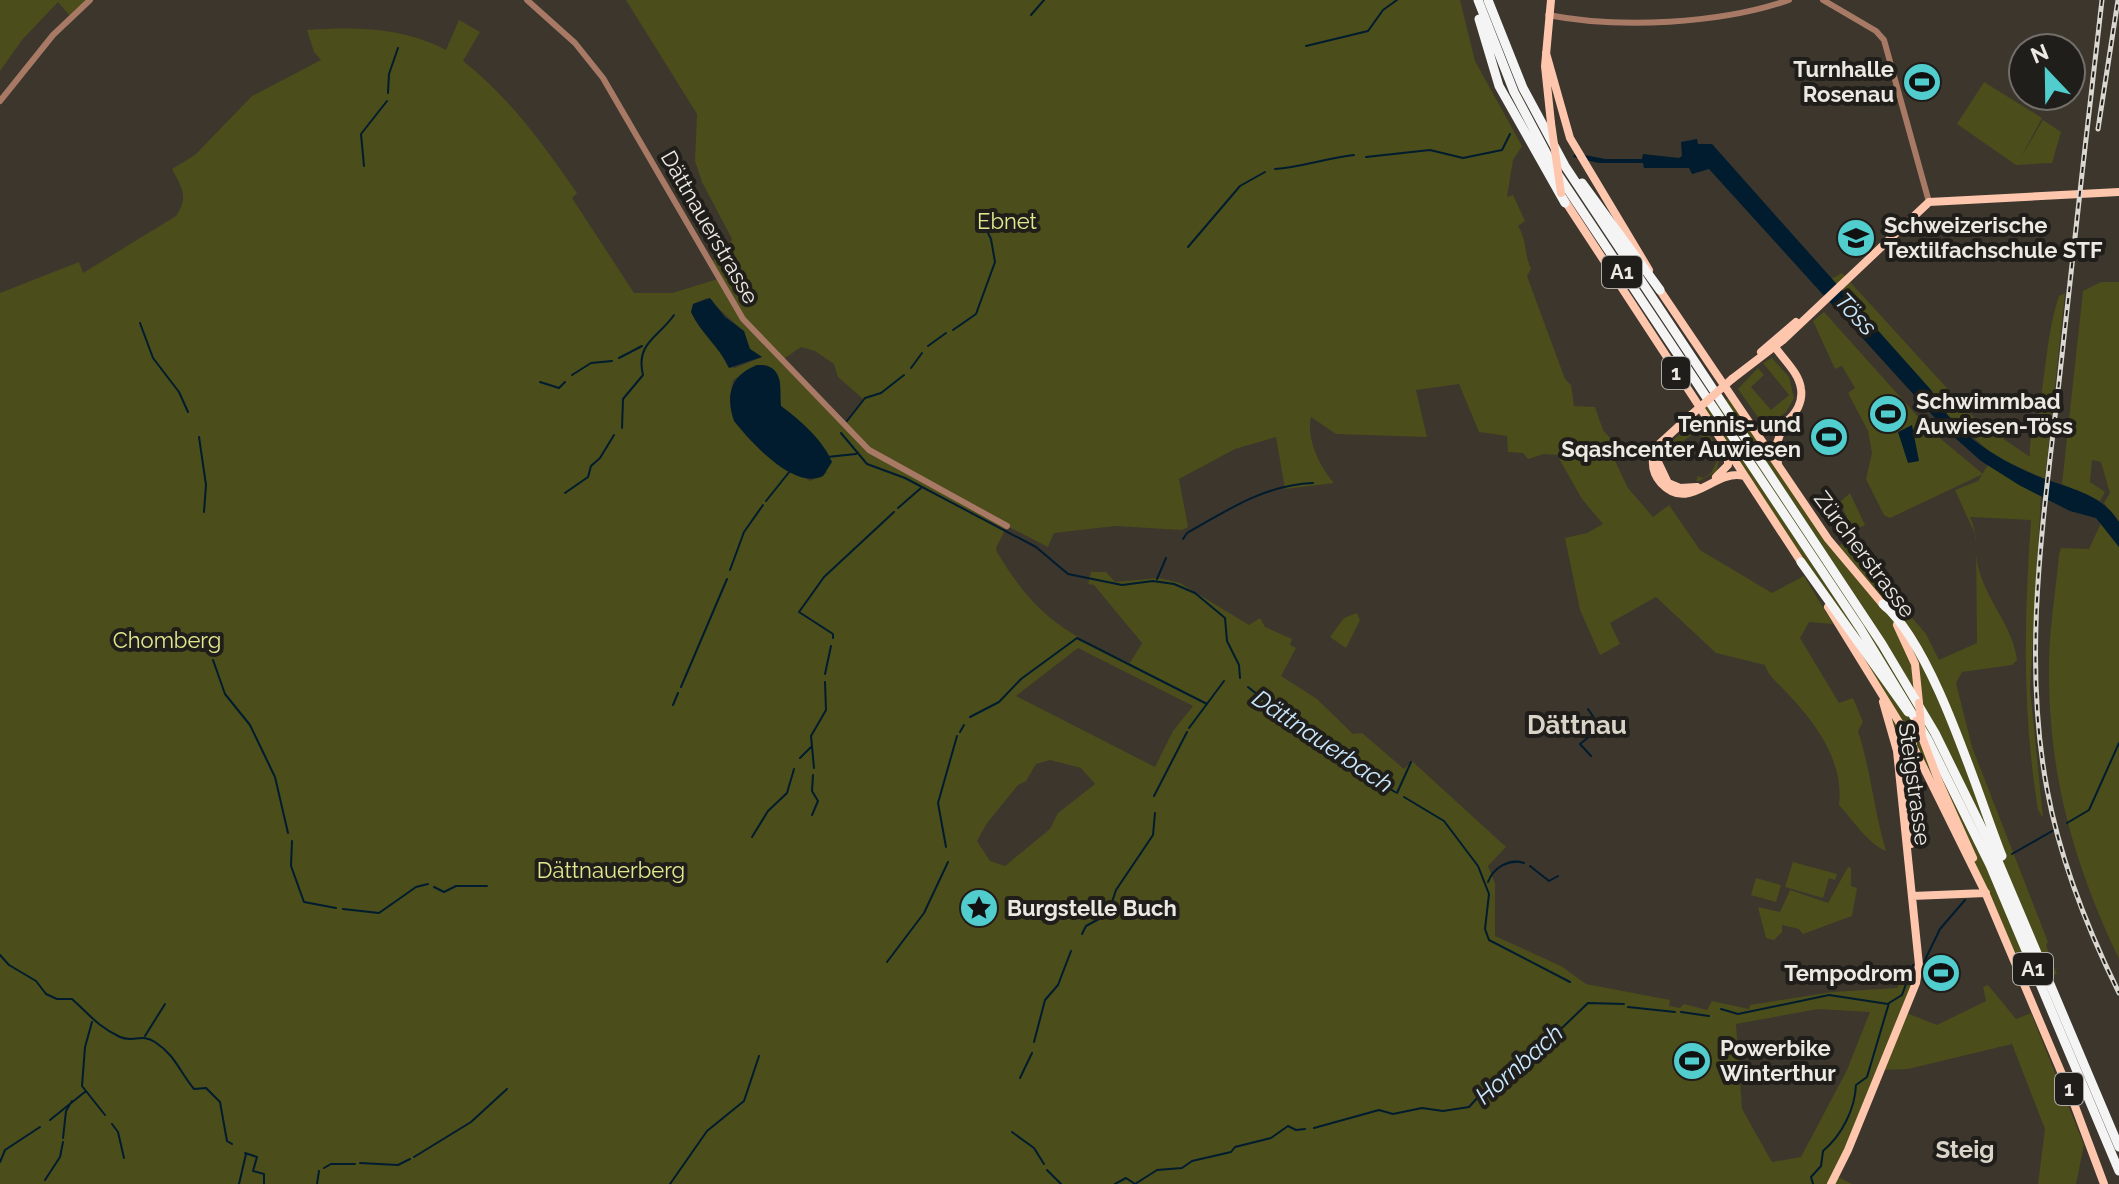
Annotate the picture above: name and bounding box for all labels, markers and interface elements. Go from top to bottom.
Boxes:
north arrow [2007,32,2087,112]
text: N [2027,38,2052,69]
place label: Turnhalle Rosenau [1793,56,1894,107]
sports icon: Turnhalle Rosenau [1901,61,1943,103]
street label: Dättnauerstrasse [656,146,764,308]
park label: Ebnet [977,208,1038,234]
place label: Schweizerische Textilfachschule STF [1884,212,2103,263]
school or university icon: Schweizerische Textilfachschule STF [1835,217,1877,259]
road number: A1 [1602,256,1642,288]
water label: Töss [1829,287,1883,341]
road number: 1 [1662,357,1690,389]
place label: Schwimmbad Auwiesen-Töss [1916,388,2073,439]
sports icon: Schwimmbad Auwiesen-Töss [1867,393,1909,435]
place label: Tennis- und Sqashcenter Auwiesen [1561,411,1801,462]
sports icon: Tennis- und Sqashcenter Auwiesen [1808,416,1850,458]
street label: Zürcherstrasse [1809,486,1921,622]
park label: Chomberg [113,627,221,653]
water label: Dättnauerbach [1247,683,1399,799]
district label: Dättnau [1527,710,1627,740]
street label: Steigstrasse [1894,721,1936,847]
park label: Dättnauerberg [537,857,685,883]
place icon: Burgstelle Buch [958,887,1000,929]
place label: Burgstelle Buch [1007,895,1177,921]
sports icon: Tempodrom [1920,952,1962,994]
road number: A1 [2013,953,2053,985]
place label: Tempodrom [1784,960,1913,986]
water label: Hornbach [1469,1018,1569,1110]
place label: Powerbike Winterthur [1720,1035,1836,1086]
sports icon: Powerbike Winterthur [1671,1040,1713,1082]
road number: 1 [2055,1073,2083,1105]
district label: Steig [1935,1135,1995,1164]

